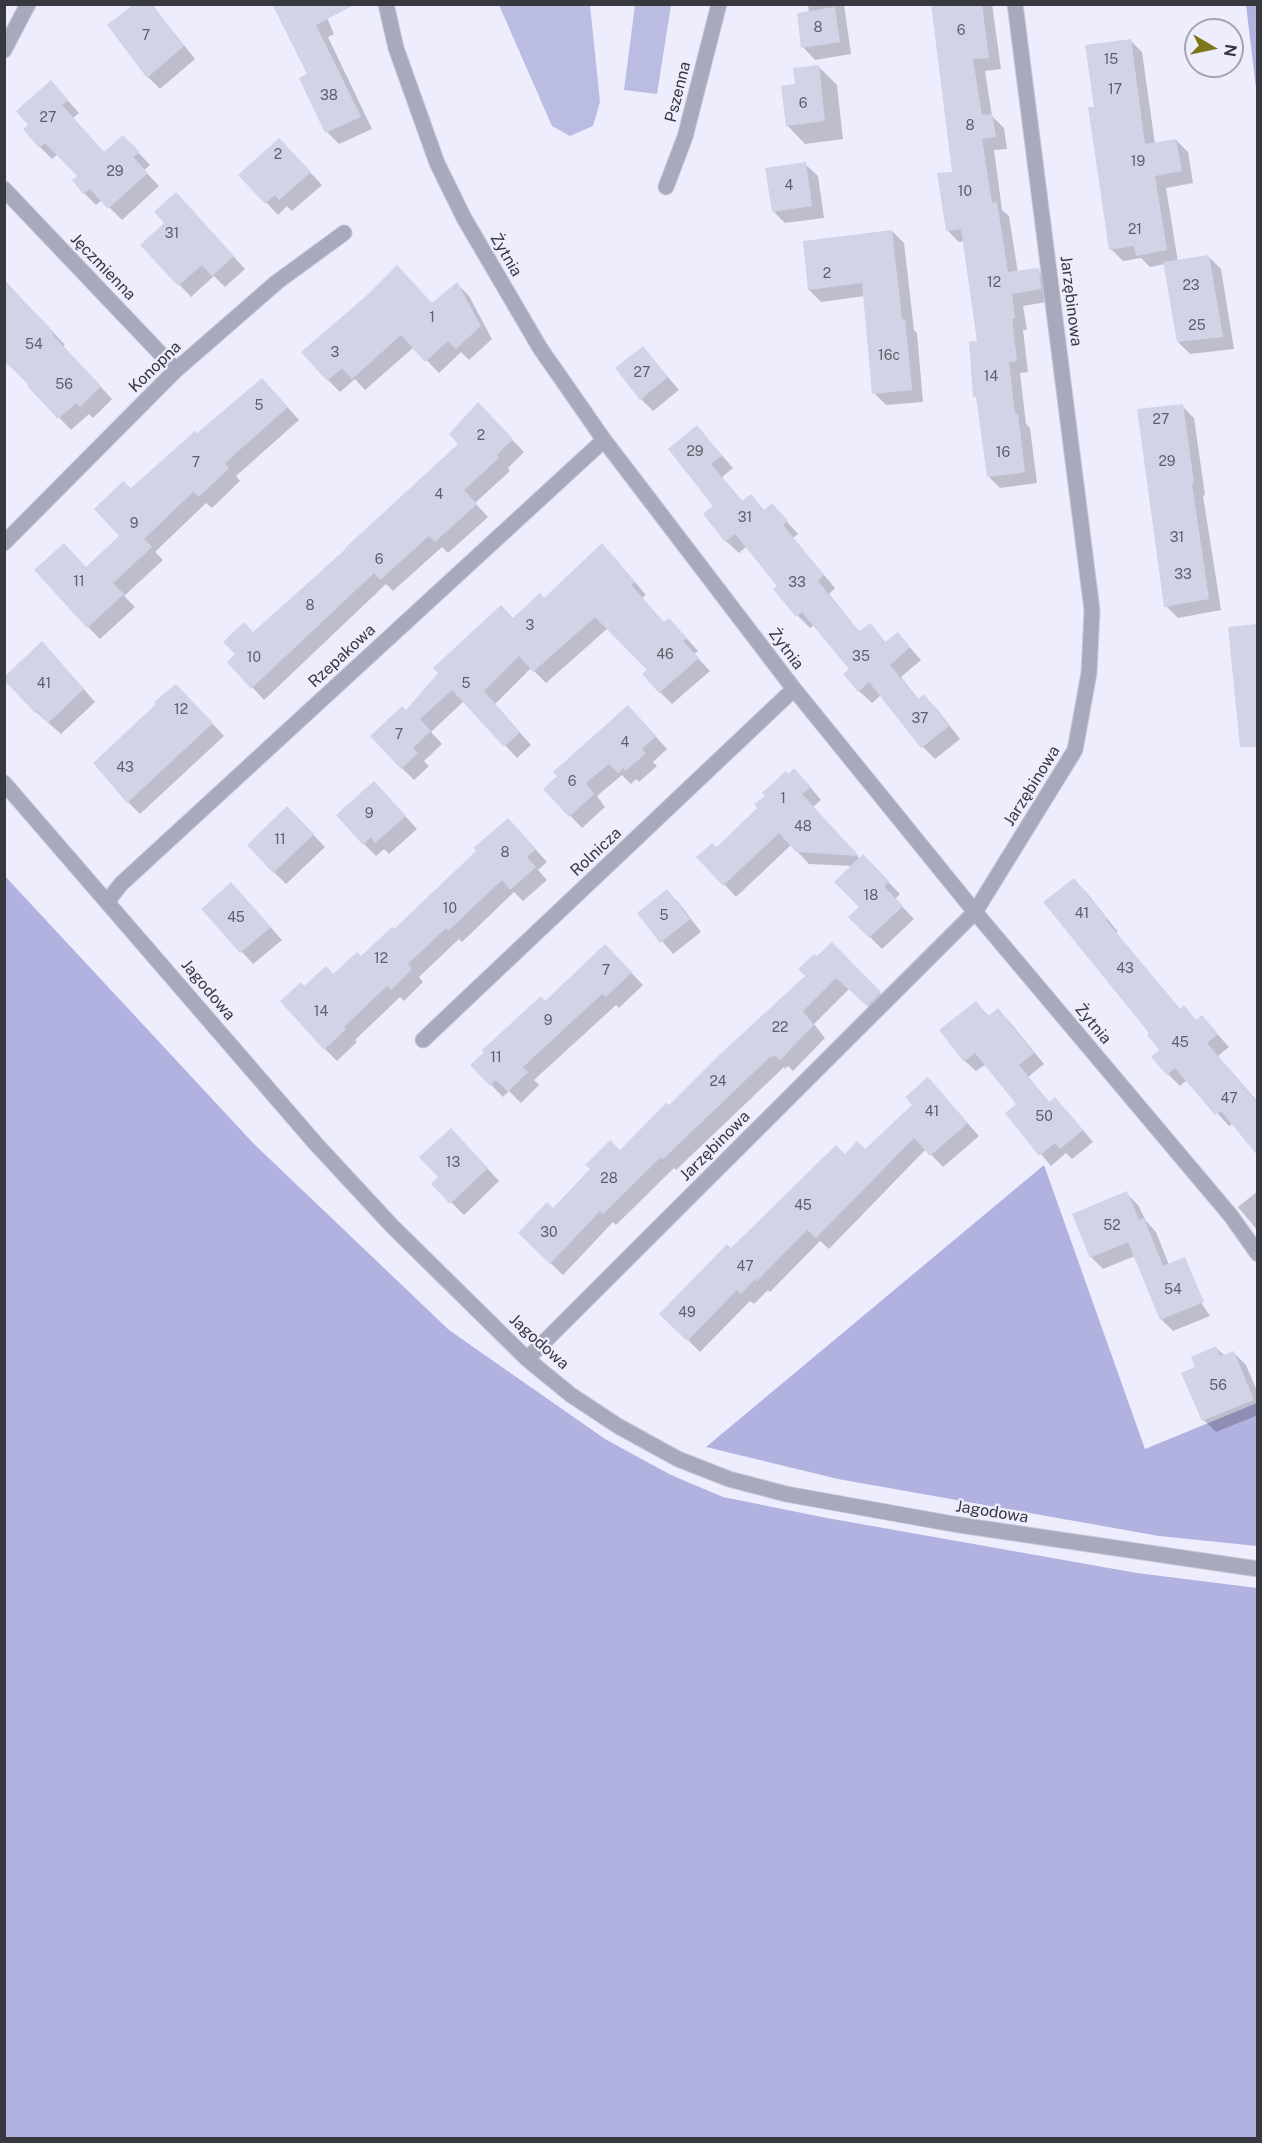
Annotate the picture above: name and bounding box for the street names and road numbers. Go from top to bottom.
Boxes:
street label: Pszenna [661,60,695,124]
street label: Jęczmienna [66,230,140,304]
street label: Żytnia [486,230,526,280]
street label: Jarzębinowa [1056,255,1086,347]
street label: Konopna [125,337,185,397]
street label: Rzepakowa [305,620,379,692]
street label: Żytnia [764,625,808,673]
street label: Jarzębinowa [1000,742,1064,830]
street label: Rolnicza [567,824,625,880]
street label: Jagodowa [177,956,239,1024]
street label: Żytnia [1071,1000,1115,1048]
street label: Jarzębinowa [676,1107,754,1185]
street label: Jagodowa [505,1310,573,1374]
street label: Jagodowa [954,1497,1030,1527]

